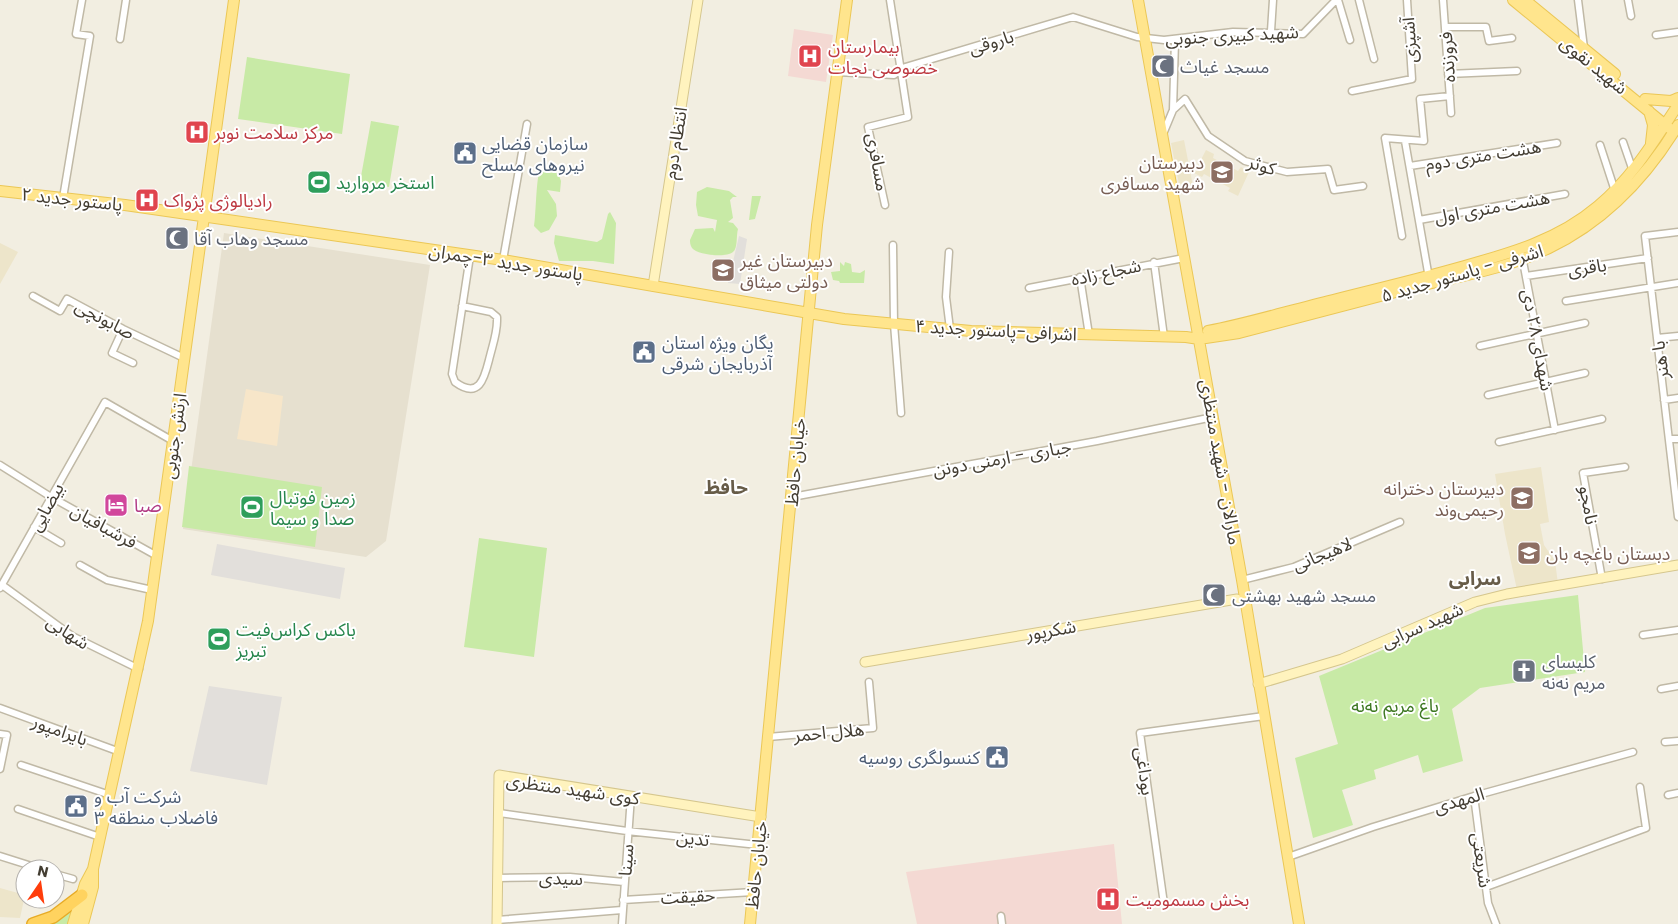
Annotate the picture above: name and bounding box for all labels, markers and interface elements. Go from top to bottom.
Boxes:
street label: آشپزی [1395,16,1423,64]
street label: شهید کبیری جنوبی [1165,19,1299,51]
street label: باروقی [965,23,1017,61]
street label: شهید نقوی [1555,30,1633,100]
street label: فروزنده [1433,31,1461,83]
place label: بیمارستان خصوصی نجات [828,34,938,80]
hospital icon: بیمارستان خصوصی نجات [797,43,823,69]
mosque icon: مسجد غیاث [1150,53,1176,79]
place label: مسجد غیاث [1180,54,1269,79]
street label: انتظام دوم [657,105,695,181]
hospital icon: مرکز سلامت نوبر [184,119,210,145]
place label: مرکز سلامت نوبر [213,120,333,145]
place label: سازمان قضایی نیروهای مسلح [482,131,588,178]
street label: مسافری [861,131,895,193]
street label: هشت متری دوم [1423,133,1543,178]
public building icon: سازمان قضایی نیروهای مسلح [452,140,478,166]
street label: کوثر [1244,149,1280,181]
place label: دبیرستان شهید مسافری [1101,150,1204,196]
school or university icon: دبیرستان شهید مسافری [1209,159,1235,185]
sports icon: استخر مروارید [306,169,332,195]
place label: استخر مروارید [336,170,434,195]
street label: پاستور جدید ۲ [20,181,124,217]
street label: هشت متری اول [1432,185,1552,229]
hospital icon: رادیالوژی پژواک [134,187,160,213]
place label: رادیالوژی پژواک [164,188,273,213]
mosque icon: مسجد وهاب آقا [164,225,190,251]
place label: مسجد وهاب آقا [194,226,308,251]
street label: پاستور جدید ۳-چمران [427,237,585,287]
street label: اشرفی - پاستور جدید ۵ [1378,238,1546,308]
place label: دبیرستان غیر دولتی میثاق [739,248,833,294]
street label: شجاع زاده [1069,252,1144,294]
street label: باقری [1566,252,1608,282]
school or university icon: دبیرستان غیر دولتی میثاق [710,257,736,283]
street label: شهدای ۲۸ دی [1516,287,1560,393]
street label: صابونچی [71,293,139,345]
street label: اشرافی-پاستور جدید ۴ [914,313,1078,347]
place label: یگان ویژه استان آذربایجان شرقی [662,330,774,376]
public building icon: یگان ویژه استان آذربایجان شرقی [631,339,657,365]
street label: با هنر [1645,339,1675,382]
street label: مارالان - شهید منتظری [1194,377,1248,547]
street label: ارتش جنوبی [156,391,192,481]
street label: خیابان حافظ [779,417,811,507]
street label: جباری - ارمنی دونن [931,434,1073,482]
district label: حافظ [704,474,748,501]
place label: دبیرستان دخترانه رحیمی‌وند [1384,476,1504,522]
street label: بیضایی [22,478,70,536]
street label: نامجو [1573,483,1605,527]
place label: زمین فوتبال صدا و سیما [270,485,356,531]
school or university icon: دبیرستان دخترانه رحیمی‌وند [1509,485,1535,511]
hotel icon: صبا [103,492,129,518]
place label: صبا [134,493,162,518]
sports icon: زمین فوتبال صدا و سیما [239,494,265,520]
street label: فرشبافیان [66,497,142,555]
street label: لاهیجانی [1288,531,1356,577]
school or university icon: دبستان باغچه بان [1516,540,1542,566]
place label: دبستان باغچه بان [1546,541,1670,566]
district label: سرابی [1449,565,1501,592]
mosque icon: مسجد شهید بهشتی [1201,582,1227,608]
place label: مسجد شهید بهشتی [1232,583,1376,608]
street label: شهید سرابی [1377,596,1467,654]
street label: شهابی [42,609,94,655]
street label: شکرپور [1023,613,1078,647]
place label: باکس کراس‌فیت تبریز [235,617,356,663]
sports icon: باکس کراس‌فیت تبریز [206,626,232,652]
place label: کلیسای مریم نه‌نه [1542,649,1606,696]
church icon: کلیسای مریم نه‌نه [1511,658,1537,684]
park label: باغ مریم نه‌نه [1351,693,1439,720]
street label: بایرامپور [28,708,91,752]
street label: هلال احمر [792,716,865,748]
public building icon: کنسولگری روسیه [984,744,1010,770]
place label: کنسولگری روسیه [859,745,981,770]
street label: بوداغی [1129,745,1161,797]
street label: کوی شهید منتظری [505,767,642,811]
street label: المهدی [1431,781,1487,819]
place label: شرکت آب و فاضلاب منطقه ۳ [94,784,218,830]
public building icon: شرکت آب و فاضلاب منطقه ۳ [63,793,89,819]
street label: خیابان حافظ [739,820,773,910]
street label: تدین [675,824,711,852]
street label: شریعتی [1466,831,1498,889]
street label: سینا [612,843,640,877]
north arrow [15,859,65,909]
text: N [36,860,50,882]
street label: سیدی [539,865,583,891]
street label: حقیقت [660,882,716,910]
hospital icon: بخش مسمومیت [1095,886,1121,912]
place label: بخش مسمومیت [1126,887,1249,912]

